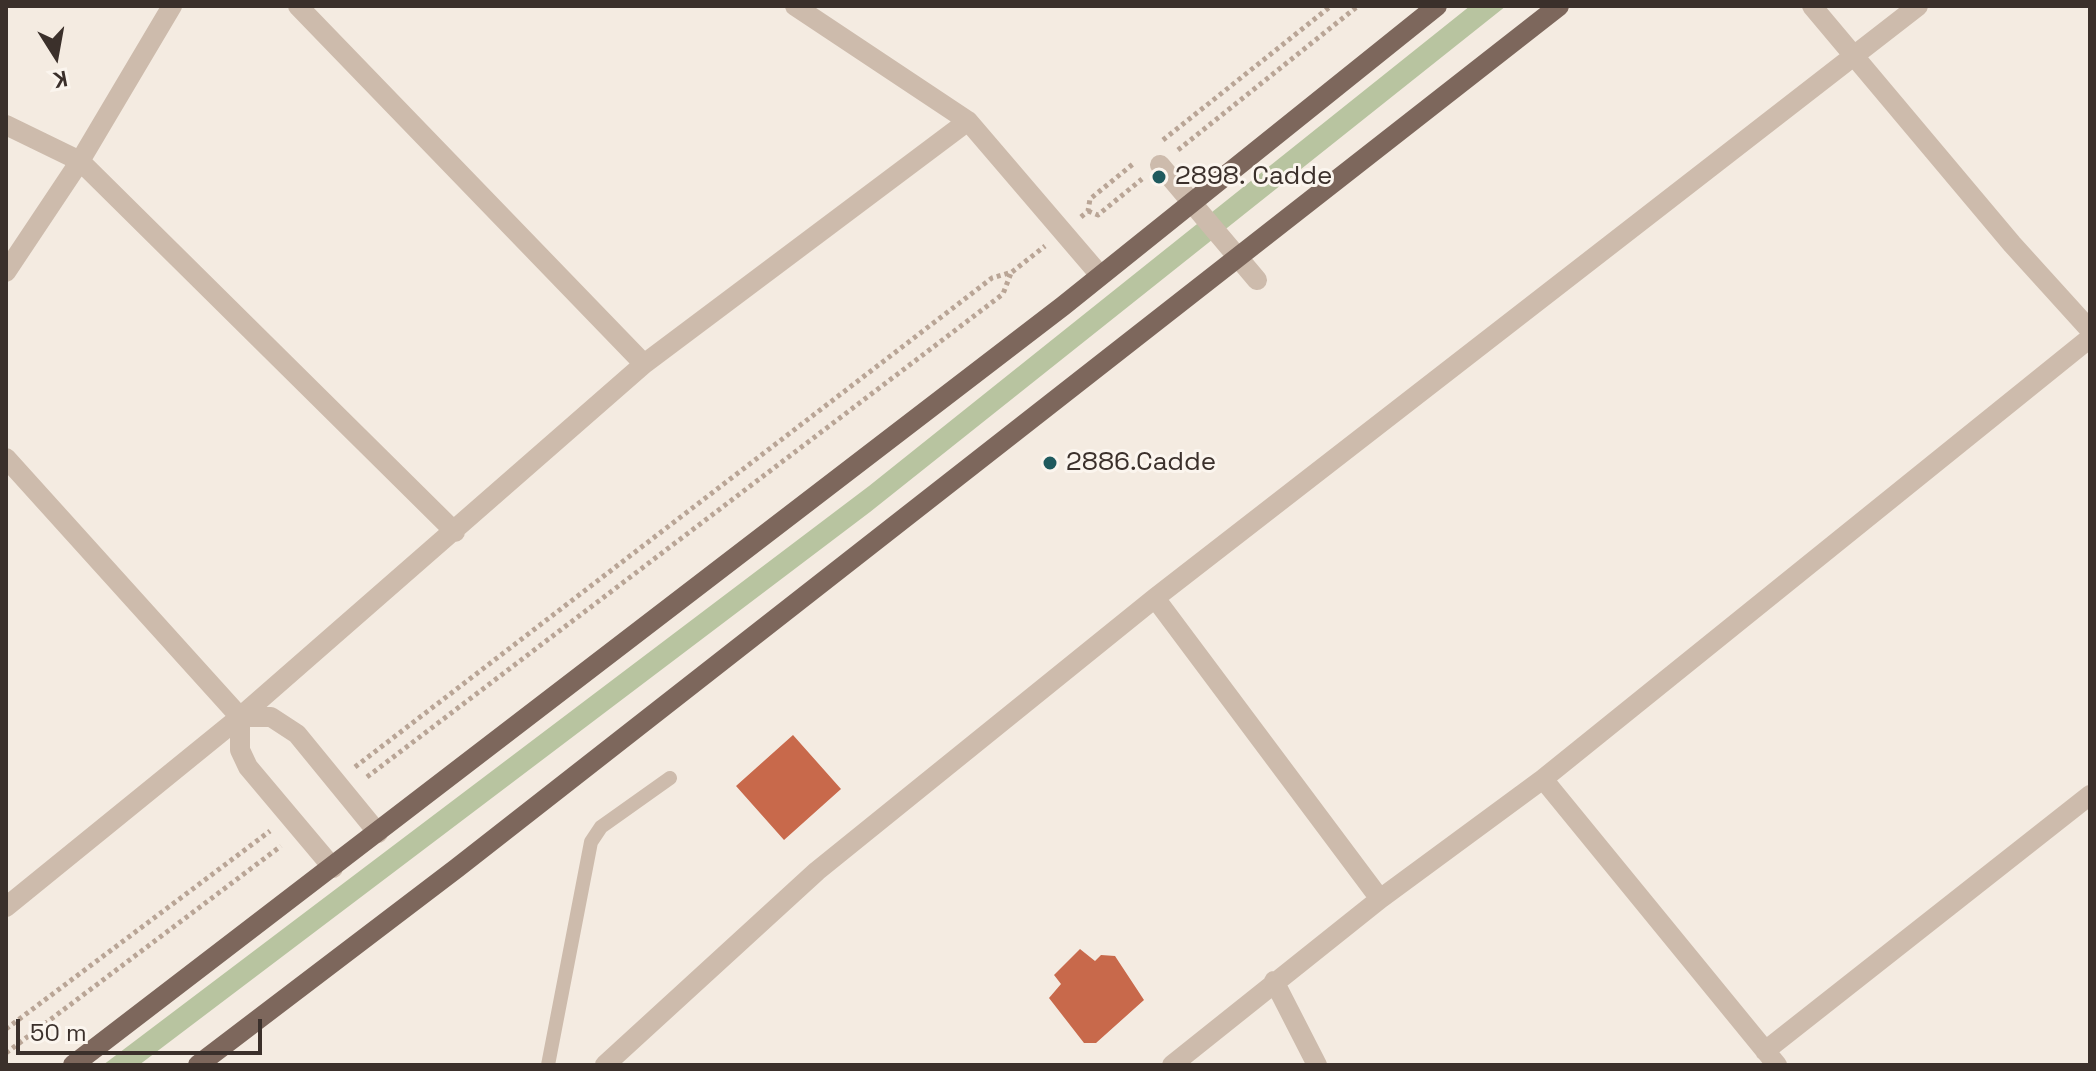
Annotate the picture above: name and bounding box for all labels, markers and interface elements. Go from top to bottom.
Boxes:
north arrow [16,16,96,96]
text: K [51,65,70,95]
place label: 2898. Cadde [1175,161,1332,193]
marker: 2898. Cadde [1150,168,1168,186]
place label: 2886.Cadde [1066,447,1216,479]
marker: 2886.Cadde [1041,454,1059,472]
scale bar [20,1003,266,1053]
text: 50 m [30,1017,87,1048]

